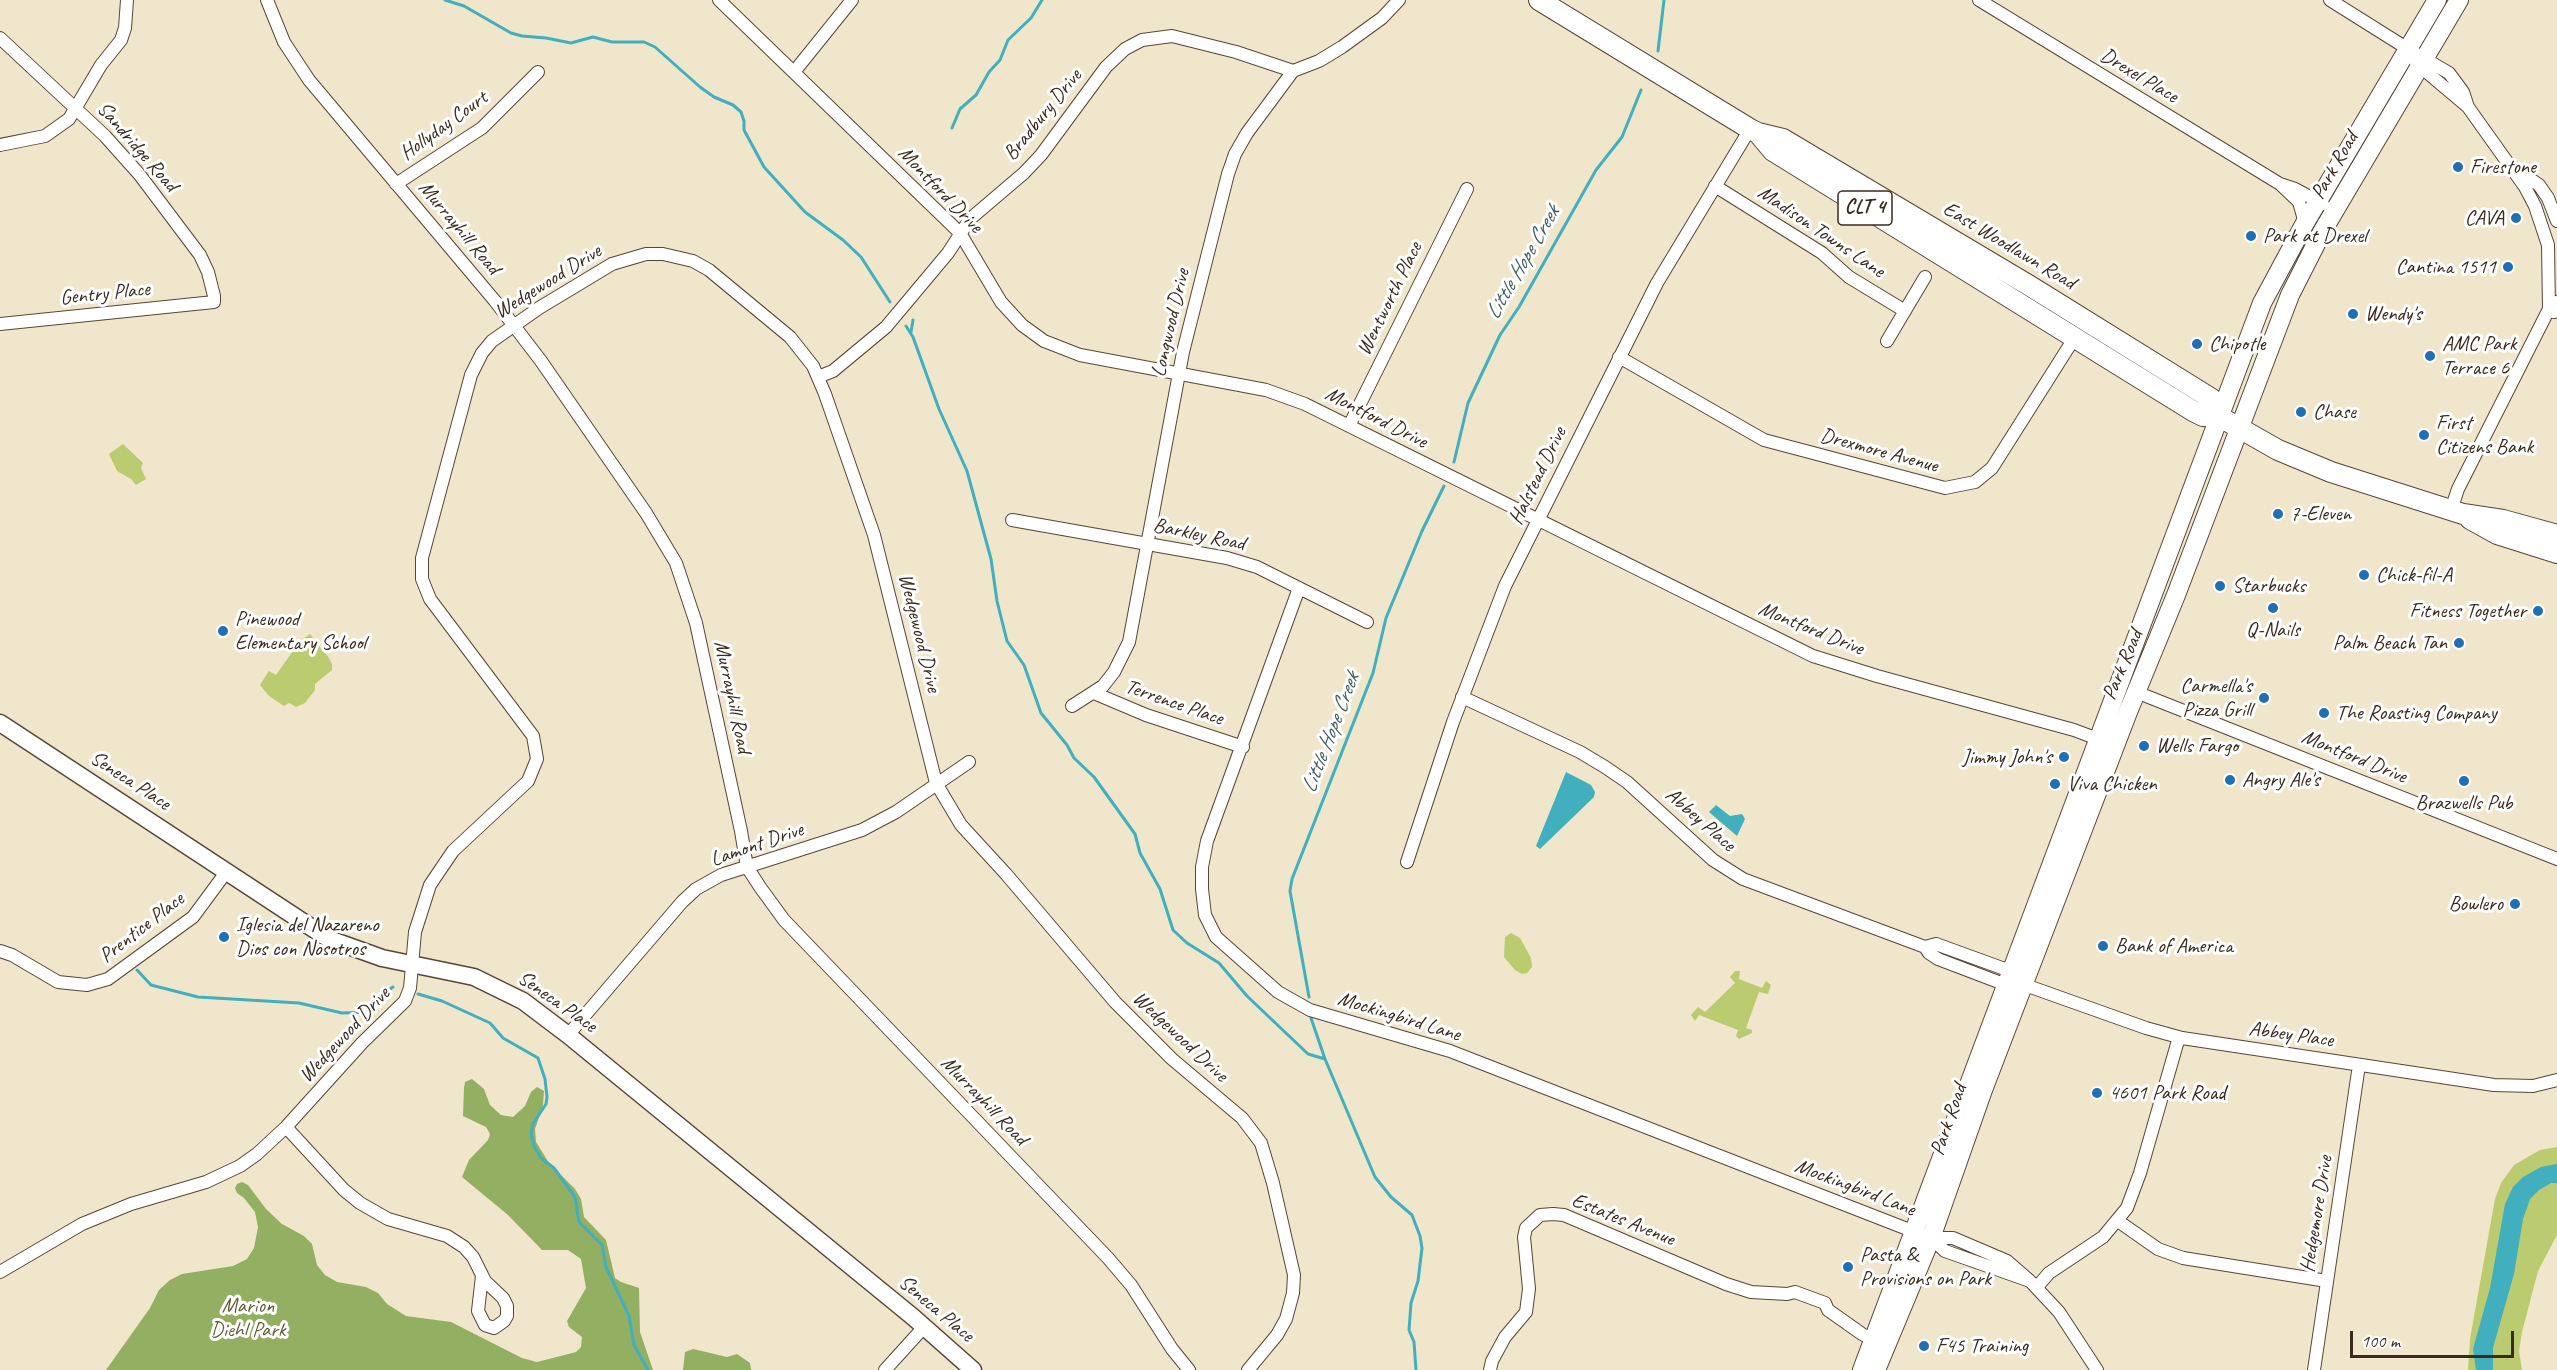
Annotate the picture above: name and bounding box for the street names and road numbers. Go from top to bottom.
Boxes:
street label: Drexel Place [2096,43,2182,109]
street label: Bradbury Drive [999,64,1087,166]
street label: Hollyday Court [395,86,493,166]
street label: Sandridge Road [91,97,183,197]
street label: Park Road [2306,128,2364,204]
street label: Montford Drive [892,141,988,239]
street label: Murrayhill Road [413,176,505,280]
street label: Madison Towns Lane [1753,180,1889,284]
road number: CLT 4 [1838,191,1892,225]
street label: East Woodlawn Road [1938,196,2080,296]
street label: Wentworth Place [1352,238,1428,360]
street label: Wedgewood Drive [490,239,606,325]
street label: Longwood Drive [1146,267,1196,379]
street label: Gentry Place [59,277,151,311]
street label: Montford Drive [1321,382,1431,454]
street label: Halstead Drive [1504,423,1572,529]
street label: Drexmore Avenue [1817,423,1941,479]
street label: Barkley Road [1151,513,1247,557]
street label: Wedgewood Drive [892,571,946,695]
street label: Montford Drive [1755,597,1867,661]
street label: Park Road [2097,626,2149,704]
street label: Murrayhill Road [708,638,756,756]
street label: Terrence Place [1122,674,1226,732]
street label: Montford Drive [2298,725,2410,789]
street label: Seneca Place [85,746,175,816]
street label: Abbey Place [1660,783,1740,857]
street label: Lamont Drive [707,817,807,873]
street label: Prentice Place [95,887,189,969]
street label: Seneca Place [513,966,601,1038]
street label: Wedgewood Drive [294,982,396,1088]
street label: Wedgewood Drive [1127,986,1233,1088]
street label: Mockingbird Lane [1335,986,1463,1048]
street label: Abbey Place [2247,1017,2335,1053]
street label: Murrayhill Road [935,1051,1033,1151]
street label: Park Road [1925,1081,1973,1159]
street label: Mockingbird Lane [1791,1154,1919,1222]
street label: Hedgemore Drive [2295,1154,2339,1274]
street label: Estates Avenue [1568,1188,1678,1252]
street label: Seneca Place [893,1270,979,1348]

